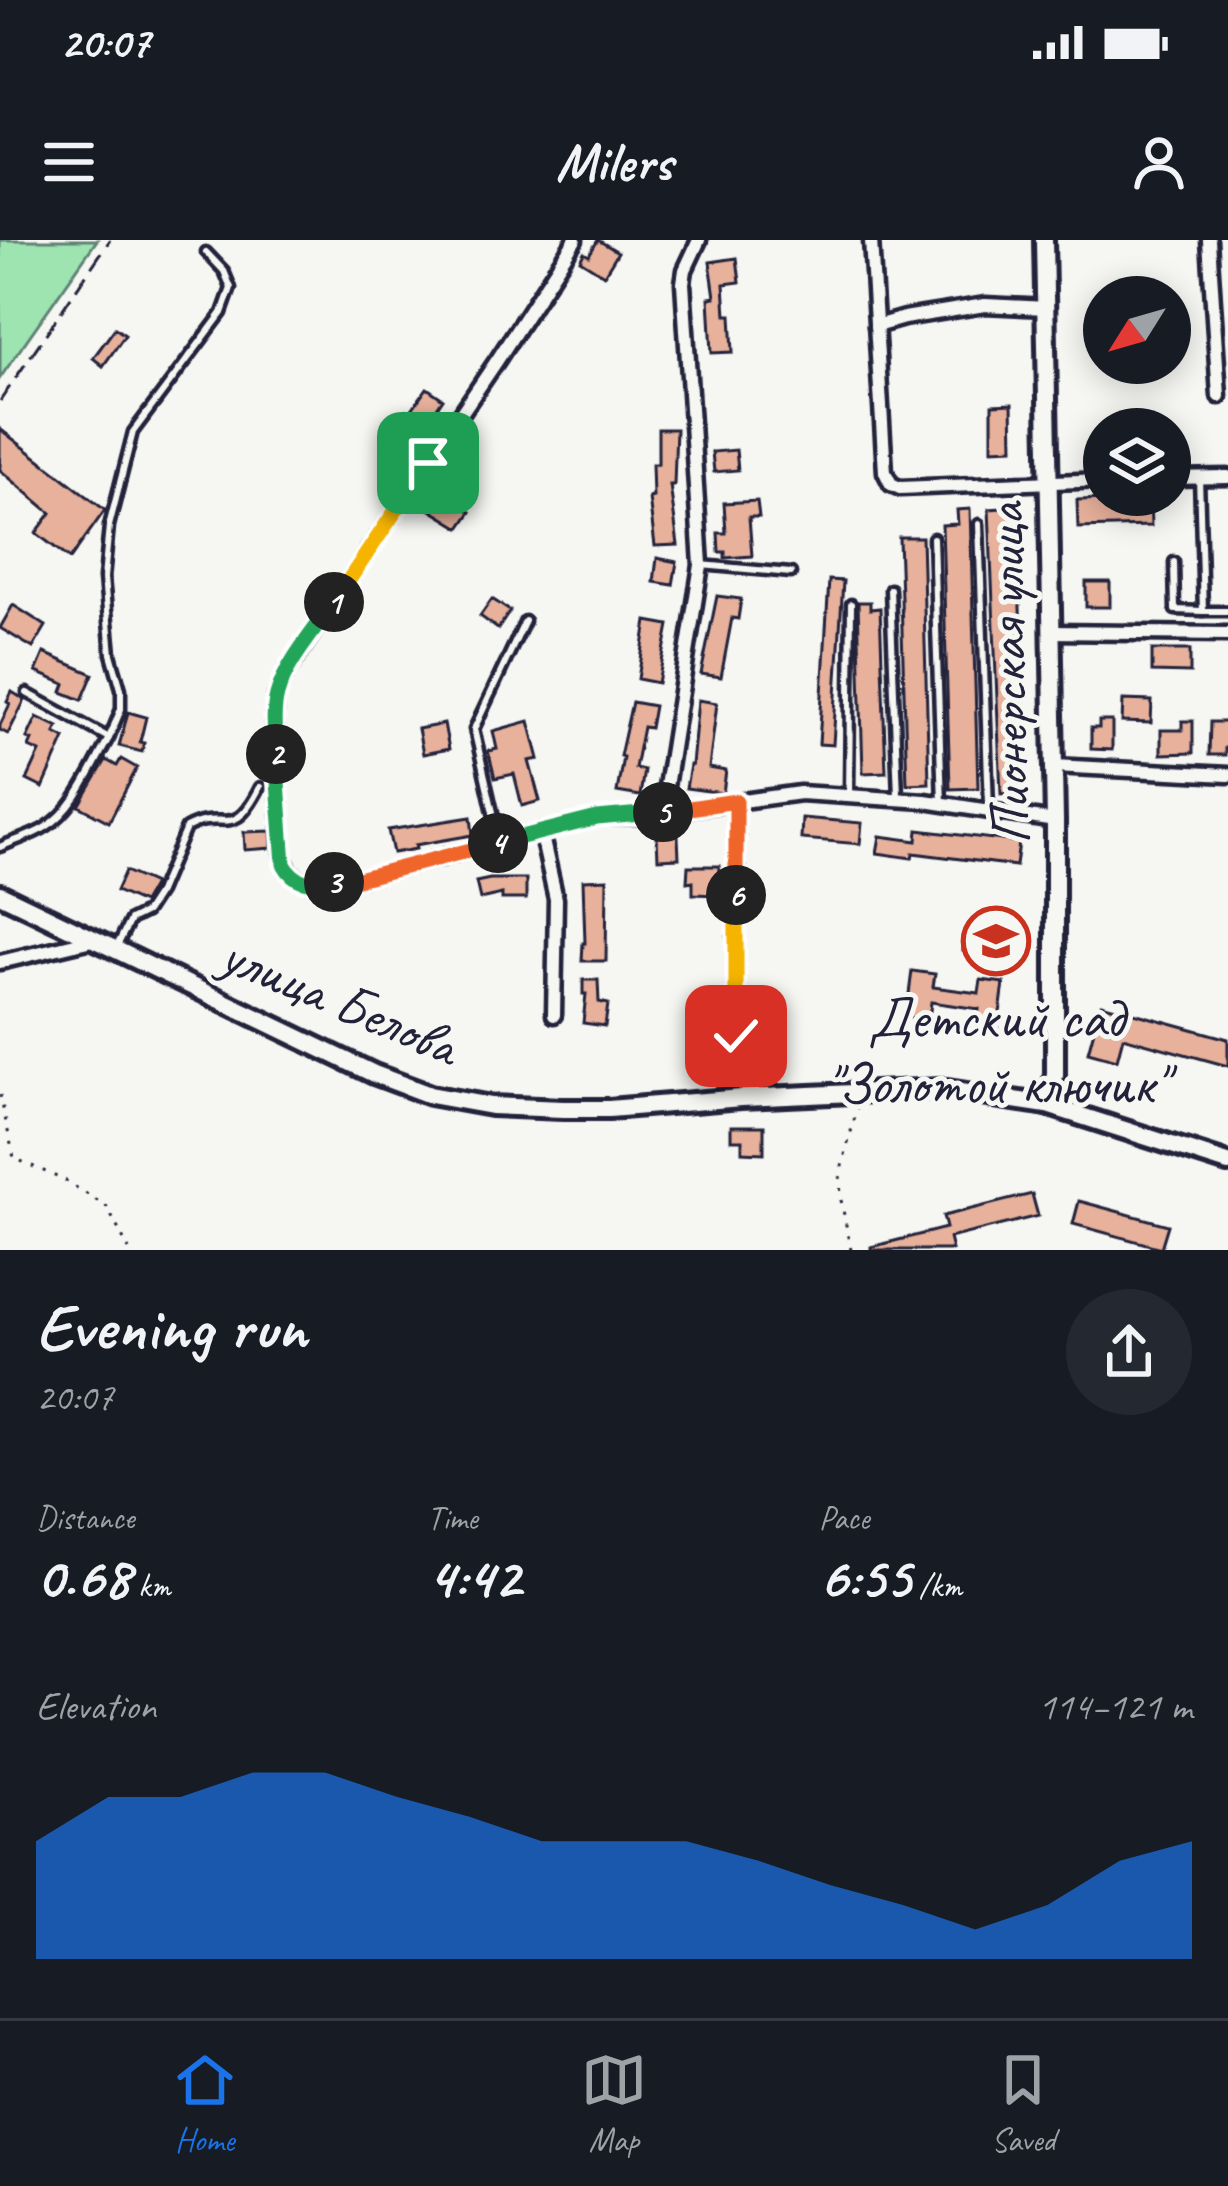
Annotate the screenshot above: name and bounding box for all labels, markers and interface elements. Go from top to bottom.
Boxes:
text: 20:07 [60,14,150,71]
text: Milers [556,128,672,196]
icon: menu [36,129,102,195]
icon: person [1126,129,1192,195]
north arrow [1083,276,1191,384]
map controls [1083,276,1191,516]
button: layers [1083,408,1191,516]
pin [377,412,479,514]
icon: arrive [395,430,461,496]
street label: Пионерская улица [968,500,1046,845]
pin: 1 [304,572,364,632]
text: 1 [327,581,341,623]
pin: 2 [246,724,306,784]
text: 2 [269,733,283,775]
pin: 5 [633,782,693,842]
text: 5 [656,791,670,833]
pin: 4 [468,813,528,873]
text: 4 [491,822,505,864]
pin: 3 [304,852,364,912]
text: 3 [327,861,341,903]
pin: 6 [706,865,766,925]
text: 6 [728,874,744,916]
school or university icon: Детский сад "Золотой ключик" [961,906,1031,976]
street label: улица Белова [208,917,473,1084]
place label: Детский сад "Золотой ключик" [825,982,1178,1120]
pin [685,985,787,1087]
icon: check [703,1003,769,1069]
text: Evening run [36,1286,306,1369]
button: share [1066,1289,1192,1415]
text: 20:07 [36,1373,114,1422]
text: Distance [36,1497,134,1539]
text: Time [427,1497,478,1539]
text: Pace [819,1497,870,1539]
text: 0.68 [36,1539,130,1615]
text: 4:42 [427,1539,520,1615]
text: 6:55 [819,1539,911,1615]
text: km [130,1565,170,1607]
text: /km [911,1565,962,1607]
text: Elevation [36,1682,156,1731]
text: 114–121 m [1038,1682,1192,1731]
tab: Home [172,2047,238,2161]
tab: Map [581,2047,647,2161]
tab: Saved [990,2047,1056,2161]

